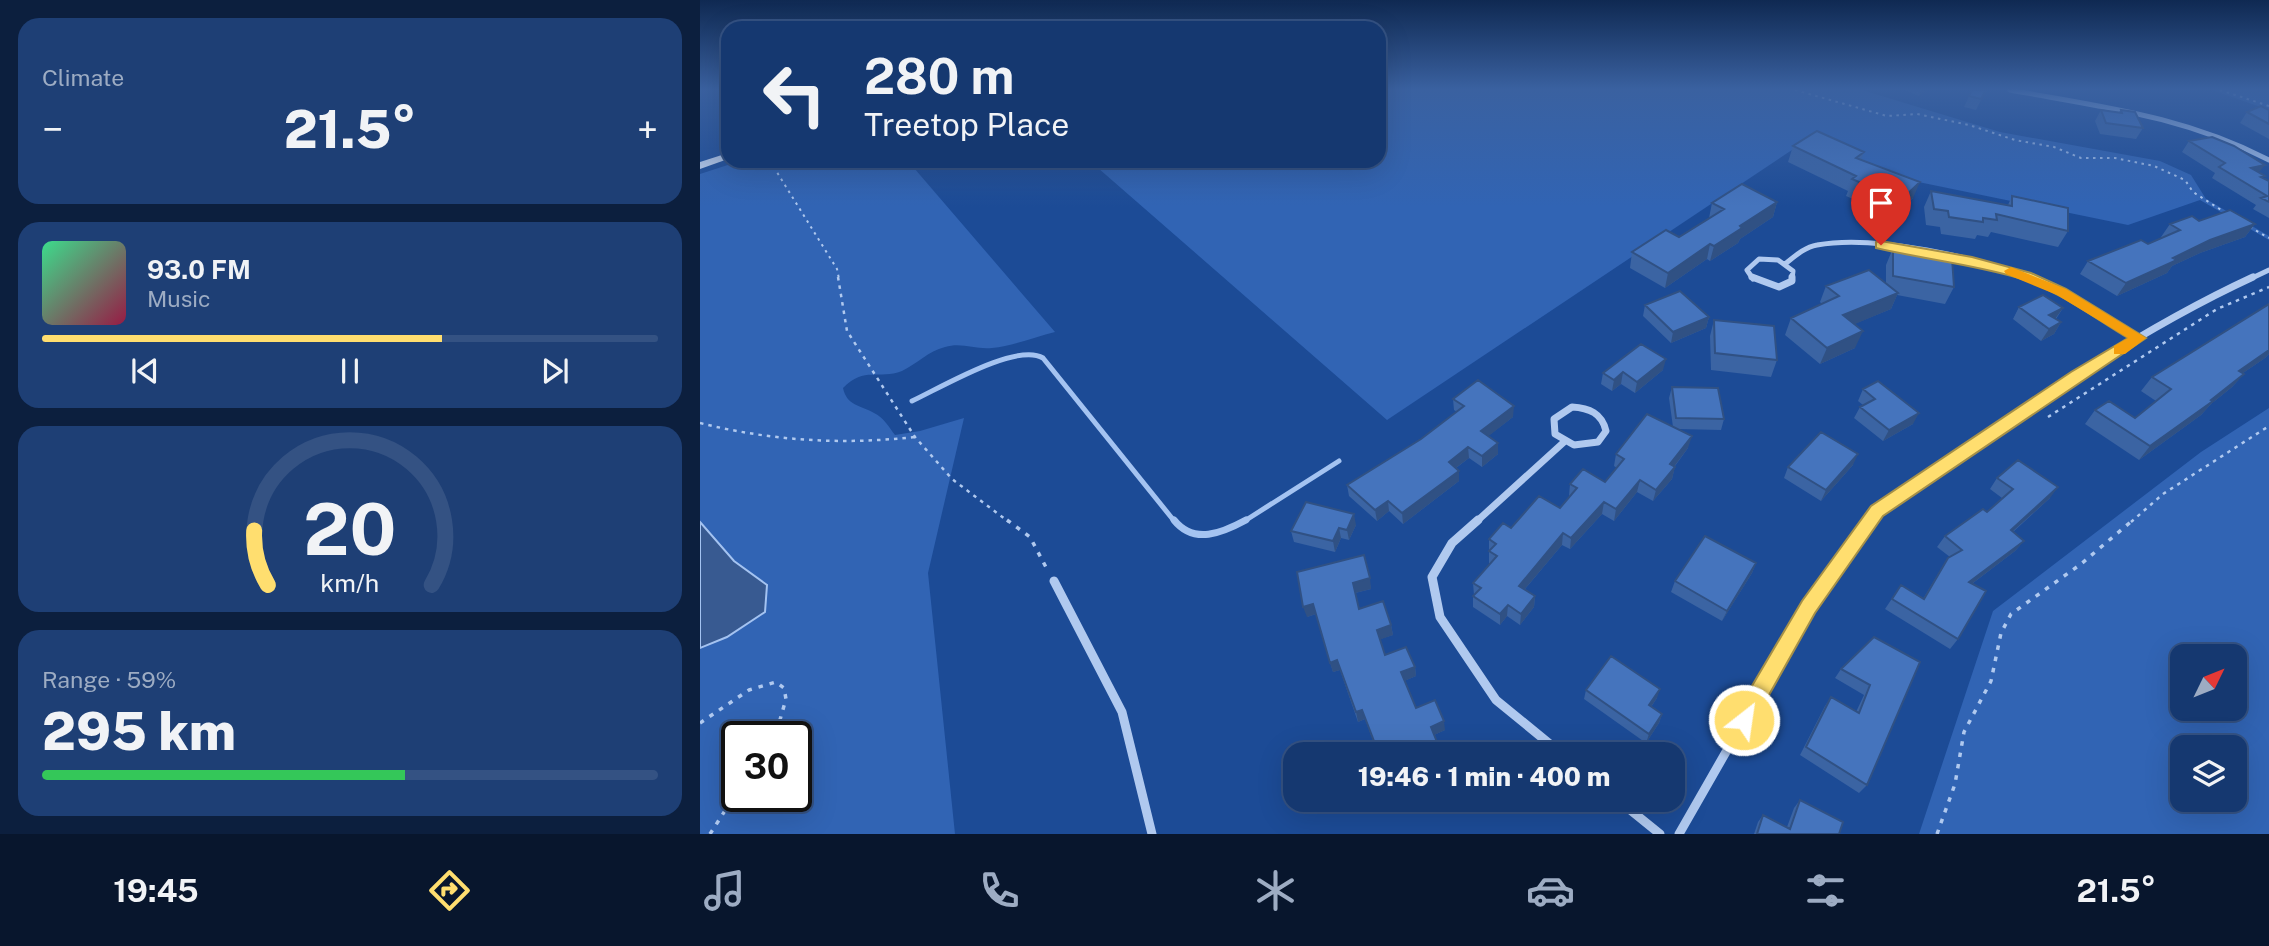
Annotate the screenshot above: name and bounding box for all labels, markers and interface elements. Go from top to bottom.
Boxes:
text: 280 m [864,47,1014,105]
icon: left [749,49,840,140]
text: Climate [42,64,124,91]
text: 21.5° [284,99,416,160]
text: Treetop Place [864,106,1069,143]
text: − [42,107,63,152]
text: + [637,107,658,152]
pin [1851,173,1911,245]
icon: arrive [1862,184,1900,222]
text: 93.0 FM [147,254,251,285]
text: Music [147,285,211,312]
icon: previous [126,352,164,390]
icon: pause [331,352,369,390]
icon: next [536,352,574,390]
text: 20 [303,486,397,571]
text: km/h [321,568,379,598]
north arrow [2170,644,2247,721]
map controls [2170,644,2247,812]
text: Range · 59% [42,666,176,693]
position arrow [1707,683,1781,757]
text: 295 km [42,701,236,762]
speed limit sign: 30 [721,721,812,812]
button: layers [2170,735,2247,812]
text: 19:46 · 1 min · 400 m [1358,761,1610,792]
icon: directions [425,866,474,915]
icon: music [700,866,749,915]
icon: phone [975,866,1024,915]
icon: climate [1251,866,1300,915]
icon: car [1526,866,1575,915]
icon: filters [1801,866,1850,915]
text: 19:45 [113,872,199,909]
text: 21.5° [2076,872,2156,909]

